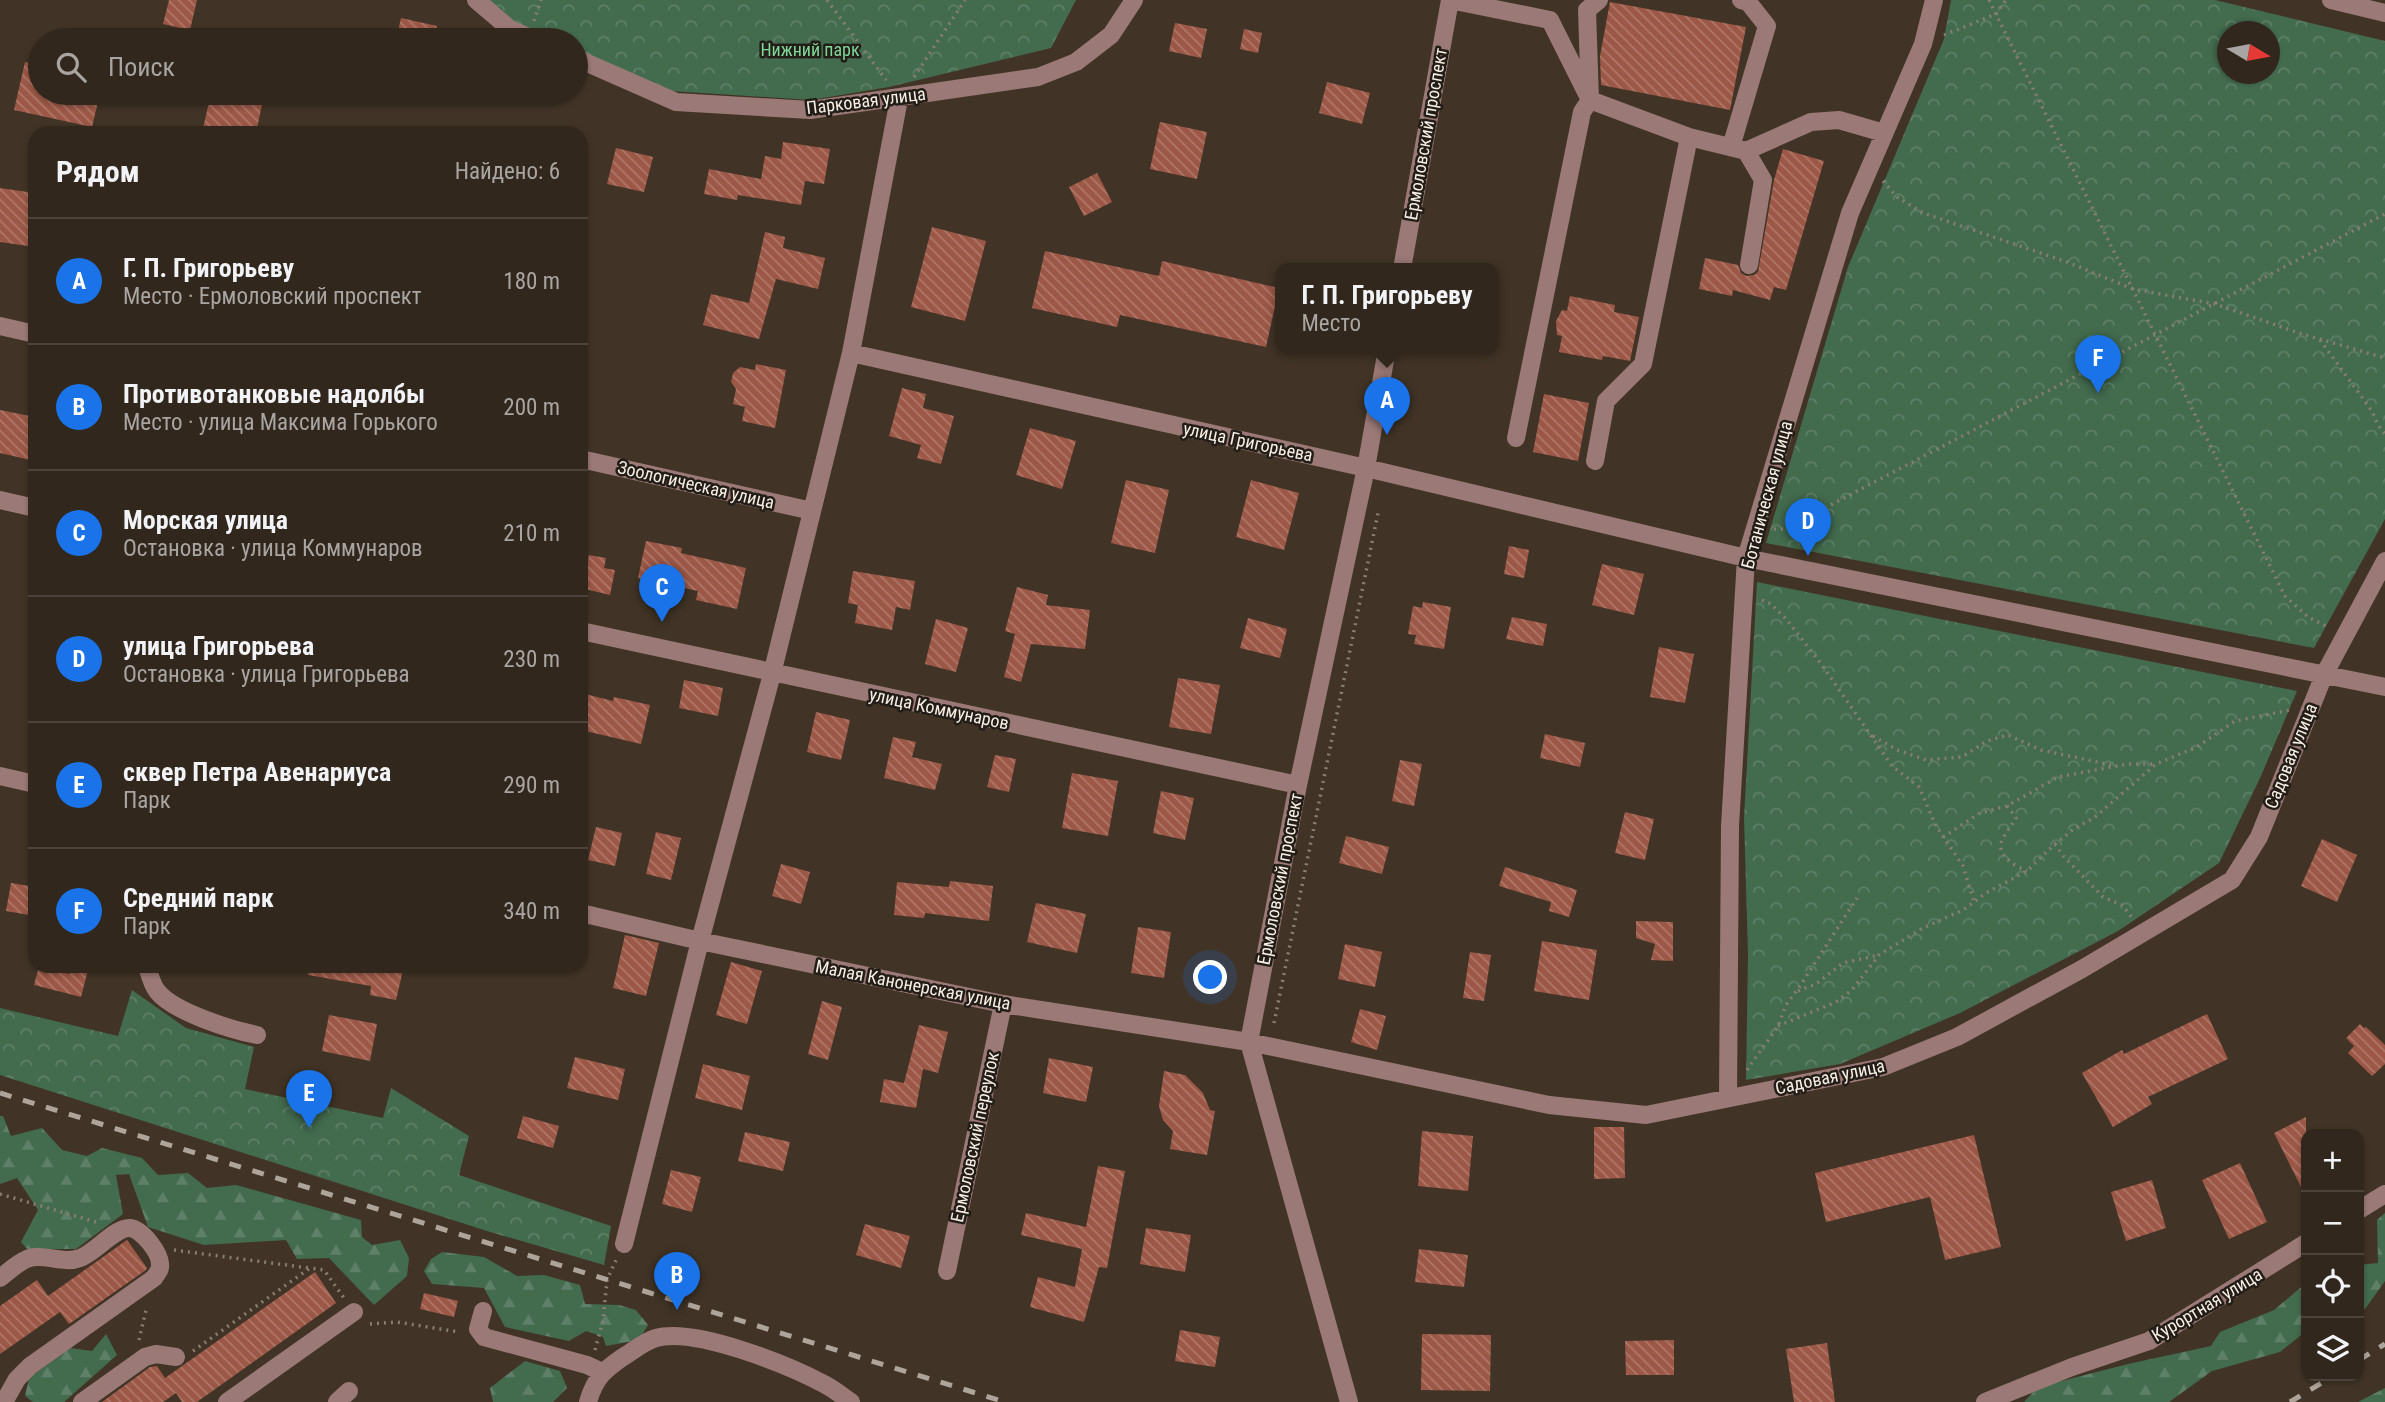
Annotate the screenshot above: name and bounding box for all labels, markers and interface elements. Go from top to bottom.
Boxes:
north arrow [2217,21,2280,84]
search box [28,28,588,105]
park label: Нижний парк [760,39,860,60]
street label: Ермоловский проспект [1400,46,1451,222]
icon: search [52,48,90,86]
text: Поиск [108,52,175,82]
street label: Парковая улица [805,83,927,118]
text: Рядом [56,154,140,189]
text: Найдено: 6 [455,158,560,185]
text: Г. П. Григорьеву [123,253,294,283]
popup [1275,263,1499,354]
text: A [72,268,86,295]
text: 180 m [503,268,560,295]
text: Г. П. Григорьеву [1301,280,1473,310]
text: Место · Ермоловский проспект [123,283,422,310]
text: Место [1301,310,1361,337]
pin: F [2075,335,2121,393]
pin: A [1364,377,1410,435]
text: Противотанковые надолбы [123,379,425,409]
text: B [73,394,85,421]
text: 200 m [503,394,560,421]
text: Место · улица Максима Горького [123,409,438,436]
street label: улица Григорьева [1181,418,1315,465]
street label: Ботаническая улица [1737,419,1796,571]
street label: Зоологическая улица [616,456,777,513]
pin: D [1785,498,1831,556]
text: Морская улица [123,505,288,535]
text: C [72,520,86,547]
text: 210 m [503,520,560,547]
text: Остановка · улица Коммунаров [123,535,423,562]
pin: C [639,564,685,622]
text: улица Григорьева [123,631,314,661]
text: D [73,646,86,673]
text: 230 m [503,646,560,673]
text: Остановка · улица Григорьева [123,661,410,688]
street label: улица Коммунаров [867,683,1011,734]
street label: Садовая улица [2260,700,2321,811]
text: сквер Петра Авенариуса [123,757,391,787]
text: E [73,772,85,799]
text: 290 m [503,772,560,799]
text: Парк [123,787,171,814]
street label: Ермоловский проспект [1253,791,1307,966]
text: Средний парк [123,883,274,913]
text: F [74,898,84,925]
text: 340 m [503,898,560,925]
text: Парк [123,913,171,940]
street label: Малая Канонерская улица [814,955,1012,1014]
your location [1193,960,1227,994]
street label: Ермоловский переулок [946,1049,1003,1224]
street label: Садовая улица [1773,1055,1887,1098]
pin: E [286,1070,332,1128]
map controls [2301,1129,2364,1381]
button: + [2301,1129,2364,1192]
button: − [2301,1192,2364,1255]
pin: B [654,1252,700,1310]
button: locate [2301,1255,2364,1318]
street label: Курортная улица [2148,1263,2266,1346]
button: layers [2301,1318,2364,1381]

